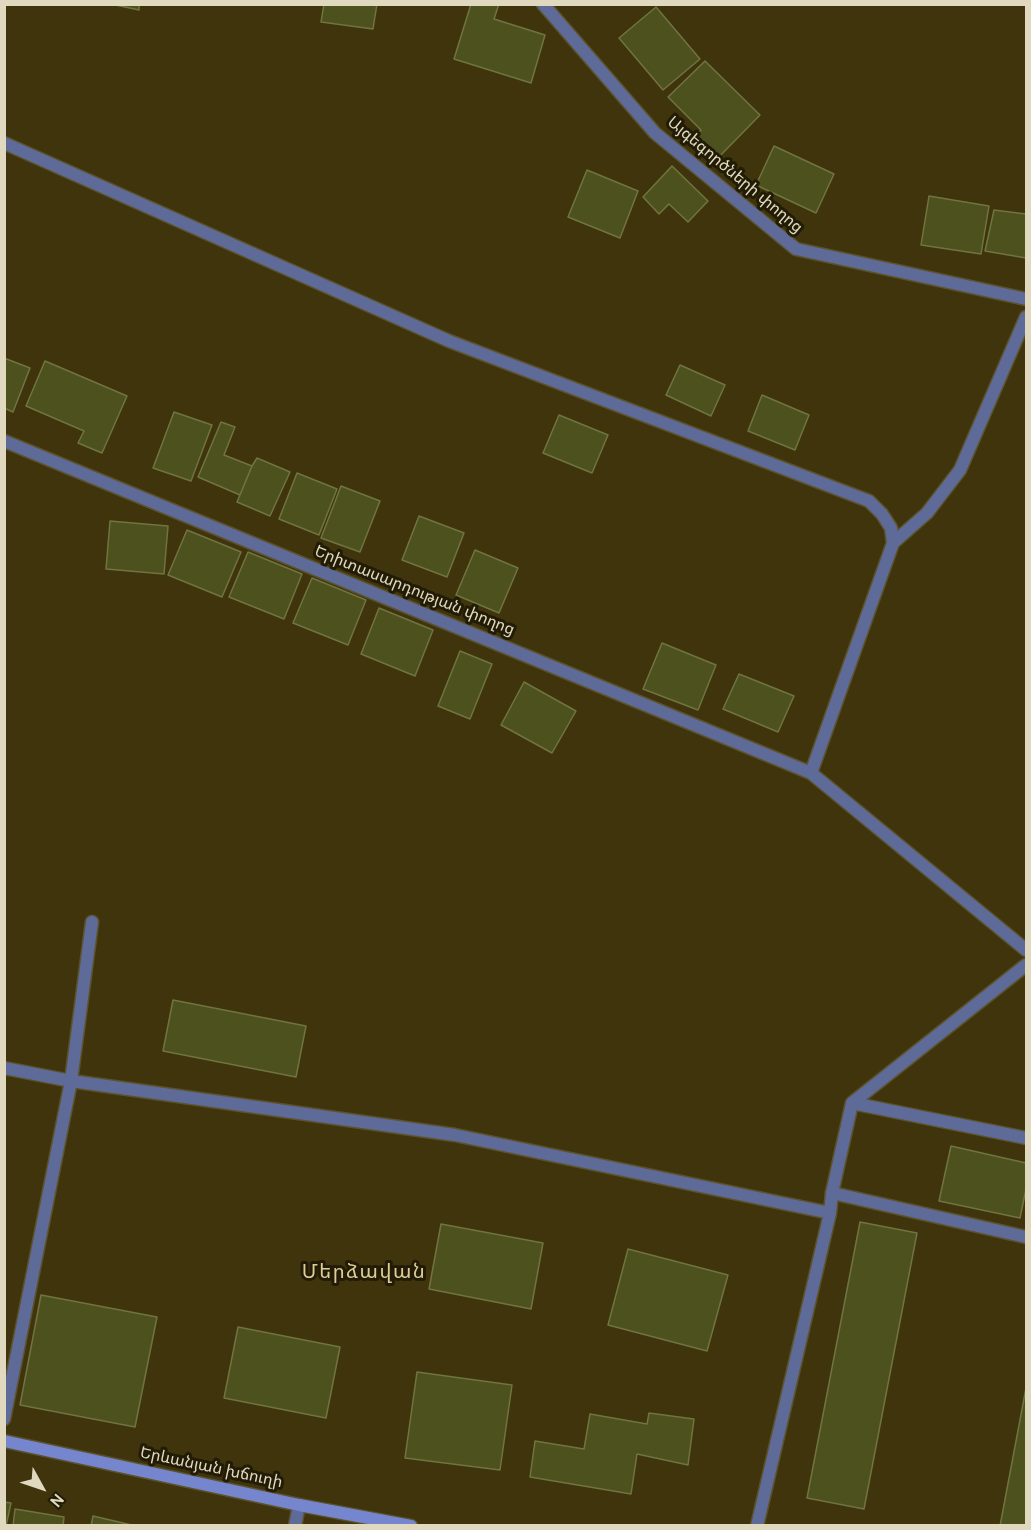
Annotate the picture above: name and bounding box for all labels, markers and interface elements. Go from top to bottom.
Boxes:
street label: Այգեգործների փողոց [662,114,806,238]
street label: Երիտասարդության փողոց [311,543,517,641]
district label: Մերձավան [302,1262,426,1286]
street label: Երևանյան խճուղի [138,1445,284,1493]
north arrow [12,1458,72,1518]
text: N [44,1489,67,1510]

